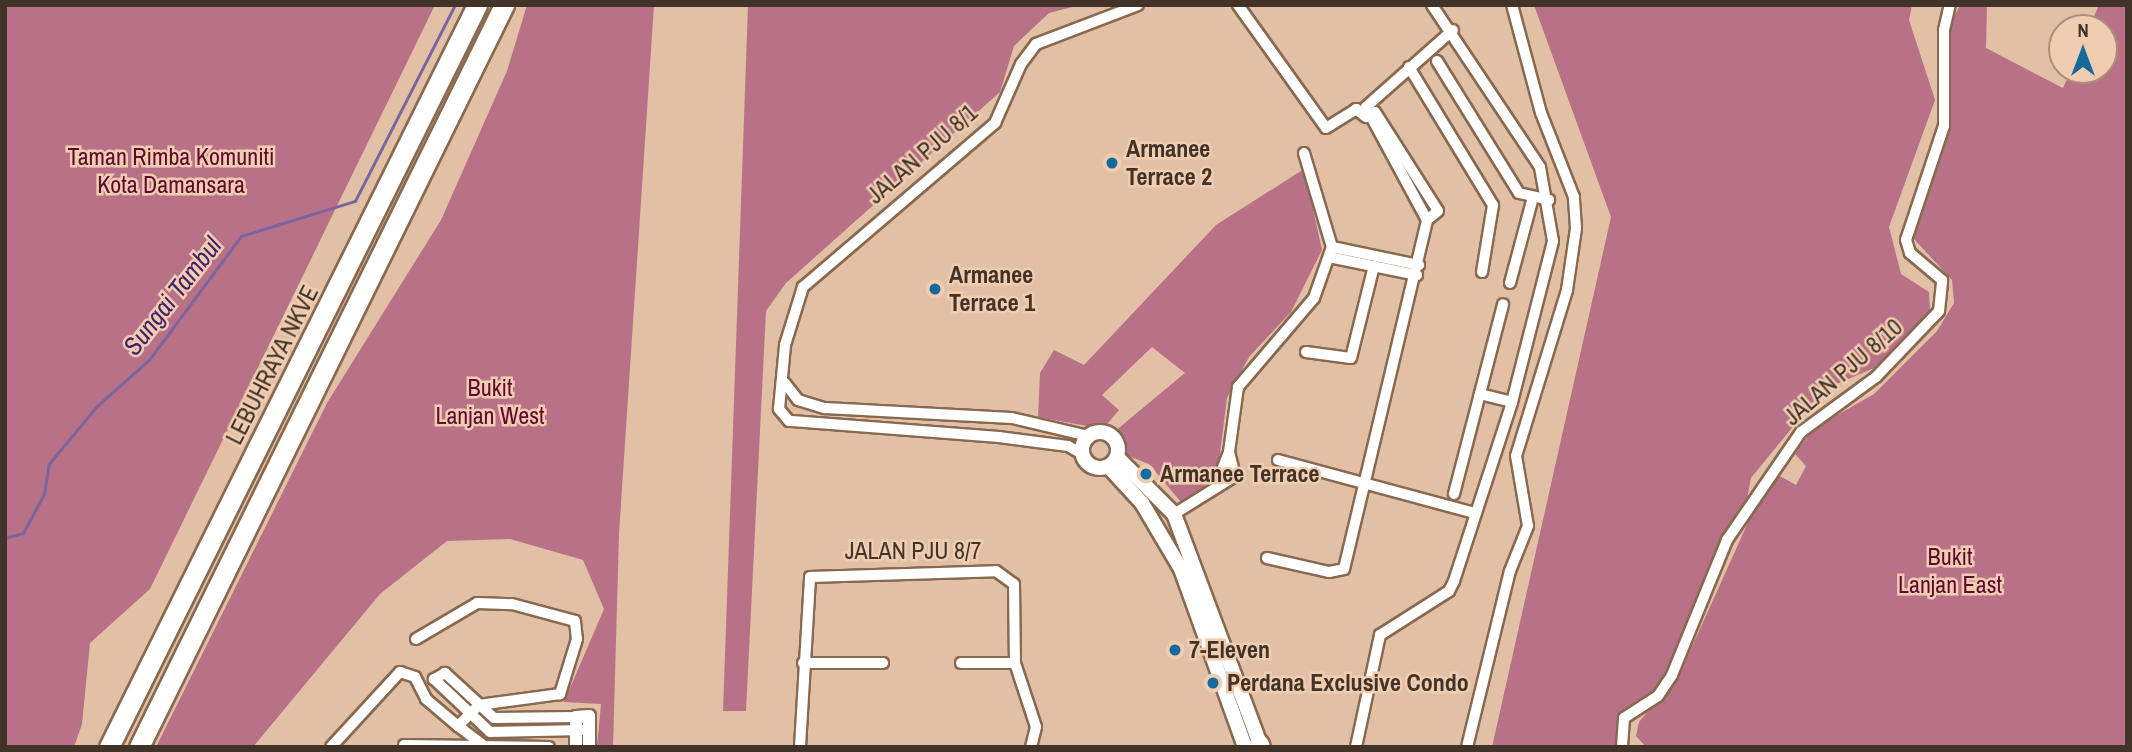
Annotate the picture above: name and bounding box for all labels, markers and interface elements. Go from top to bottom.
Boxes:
north arrow [2048,14,2118,84]
text: N [2077,17,2089,43]
street label: JALAN PJU 8/1 [861,98,983,210]
place label: Armanee Terrace 2 [1126,135,1212,191]
park label: Taman Rimba Komuniti Kota Damansara [67,143,275,199]
marker: Armanee Terrace 2 [1104,155,1120,171]
water label: Sungai Tambul [116,231,228,361]
place label: Armanee Terrace 1 [949,261,1035,317]
street label: LEBUHRAYA NKVE [219,280,325,450]
marker: Armanee Terrace 1 [927,281,943,297]
street label: JALAN PJU 8/10 [1778,313,1908,431]
park label: Bukit Lanjan West [435,374,545,430]
place label: Armanee Terrace [1160,460,1319,488]
marker: Armanee Terrace [1138,466,1154,482]
street label: JALAN PJU 8/7 [845,537,981,565]
park label: Bukit Lanjan East [1898,543,2002,599]
place label: 7-Eleven [1189,636,1270,664]
marker: 7-Eleven [1167,642,1183,658]
place label: Perdana Exclusive Condo [1227,669,1469,697]
marker: Perdana Exclusive Condo [1205,675,1221,691]

